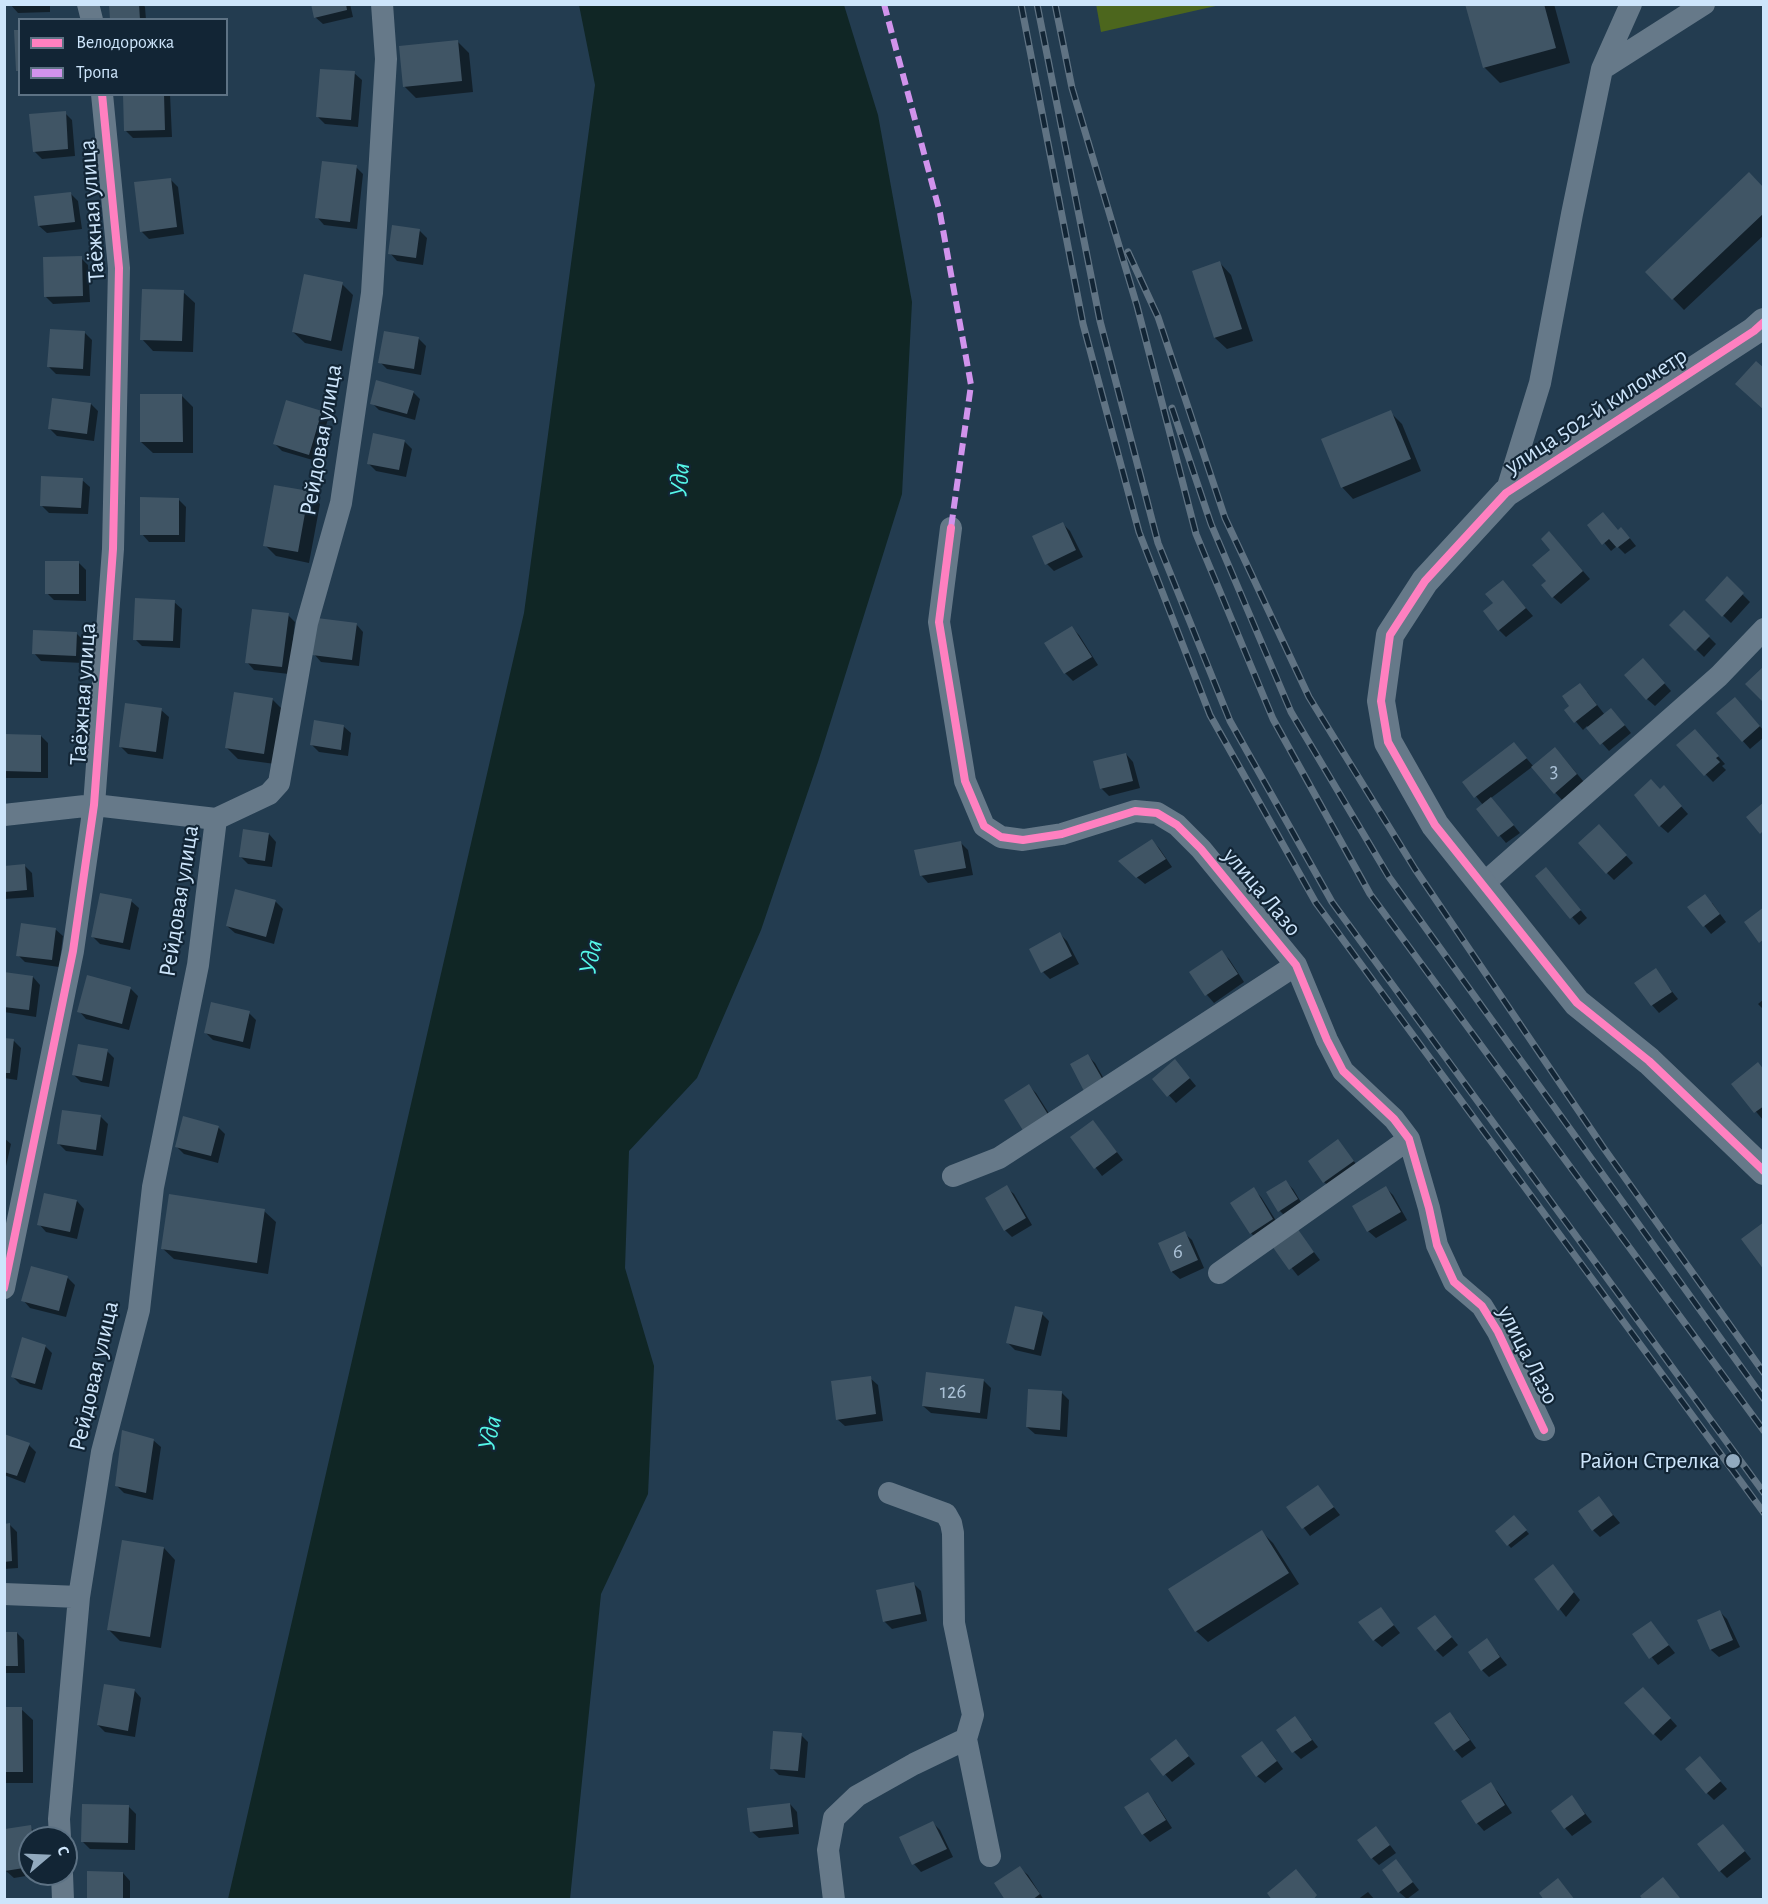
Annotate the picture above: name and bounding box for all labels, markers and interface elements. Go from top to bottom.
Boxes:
legend [18,18,228,96]
text: Велодорожка [76,34,174,52]
text: Тропа [76,64,119,82]
street label: Таёжная улица [73,139,111,283]
street label: улица 502-й километр [1499,341,1693,481]
street label: Рейдовая улица [294,362,348,518]
water label: Уда [663,461,697,499]
street label: Таёжная улица [64,622,102,766]
house number: 3 [1550,758,1558,784]
street label: Рейдовая улица [153,823,205,979]
street label: улица Лазо [1217,842,1307,942]
water label: Уда [572,937,610,977]
house number: 6 [1173,1239,1183,1265]
street label: Рейдовая улица [63,1298,125,1454]
street label: улица Лазо [1491,1301,1565,1409]
house number: 126 [940,1379,966,1405]
water label: Уда [471,1413,509,1453]
place label: Район Стрелка [1579,1447,1720,1475]
marker: Район Стрелка [1724,1452,1742,1470]
north arrow [18,1826,78,1886]
text: С [54,1844,72,1858]

